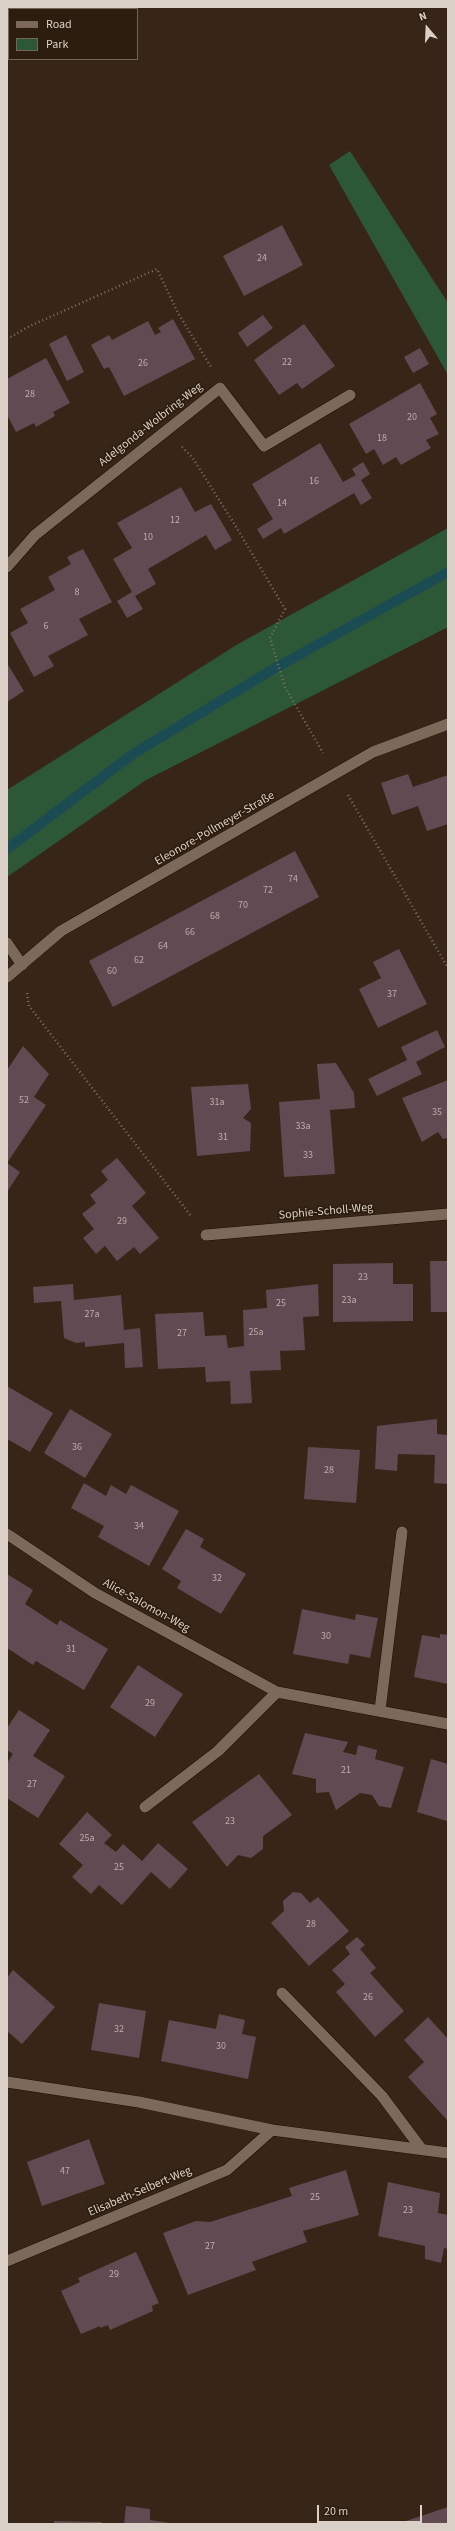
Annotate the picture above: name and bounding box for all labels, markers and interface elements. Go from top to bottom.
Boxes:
legend [8,8,138,60]
north arrow [407,8,447,48]
text: N [417,8,429,24]
text: Road [46,16,72,33]
text: Park [46,36,68,53]
house number: 24 [257,253,267,265]
house number: 22 [282,357,292,369]
house number: 26 [138,358,148,370]
street label: Adelgonda-Wolbring-Weg [96,380,206,470]
house number: 28 [25,389,35,401]
house number: 20 [407,412,417,424]
house number: 18 [377,433,387,445]
house number: 16 [309,476,319,488]
house number: 14 [277,498,287,510]
house number: 12 [170,515,180,527]
house number: 10 [143,532,153,544]
house number: 8 [75,587,79,599]
house number: 6 [44,621,48,633]
street label: Eleonore-Pollmeyer-Straße [153,789,277,869]
house number: 74 [288,874,298,886]
house number: 72 [263,885,273,897]
house number: 70 [238,900,248,912]
house number: 68 [210,911,220,923]
house number: 66 [185,927,195,939]
house number: 64 [158,941,168,953]
house number: 62 [134,955,144,967]
house number: 60 [107,966,117,978]
house number: 37 [387,989,397,1001]
house number: 52 [19,1095,29,1107]
house number: 31a [210,1097,224,1109]
house number: 35 [432,1107,442,1119]
house number: 33a [296,1121,310,1133]
house number: 31 [218,1132,228,1144]
house number: 33 [303,1150,313,1162]
street label: Sophie-Scholl-Weg [278,1201,374,1223]
house number: 29 [117,1216,127,1228]
house number: 23 [358,1272,368,1284]
house number: 23a [342,1295,356,1307]
house number: 25 [276,1298,286,1310]
house number: 27a [85,1309,99,1321]
house number: 25a [249,1327,263,1339]
house number: 27 [177,1328,187,1340]
house number: 36 [72,1442,82,1454]
house number: 28 [324,1465,334,1477]
house number: 34 [134,1521,144,1533]
house number: 32 [212,1573,222,1585]
street label: Alice-Salomon-Weg [100,1576,192,1636]
house number: 30 [321,1631,331,1643]
house number: 31 [66,1644,76,1656]
house number: 29 [145,1698,155,1710]
house number: 21 [341,1765,351,1777]
house number: 27 [27,1779,37,1791]
house number: 23 [225,1816,235,1828]
house number: 25a [80,1833,94,1845]
house number: 25 [114,1862,124,1874]
house number: 28 [306,1919,316,1931]
house number: 26 [363,1992,373,2004]
house number: 32 [114,2024,124,2036]
house number: 30 [216,2041,226,2053]
street label: Elisabeth-Selbert-Weg [86,2164,194,2220]
house number: 47 [60,2166,70,2178]
house number: 25 [310,2192,320,2204]
house number: 23 [403,2205,413,2217]
house number: 27 [205,2241,215,2253]
house number: 29 [109,2269,119,2281]
scale bar [319,2497,424,2523]
text: 20 m [324,2503,348,2520]

